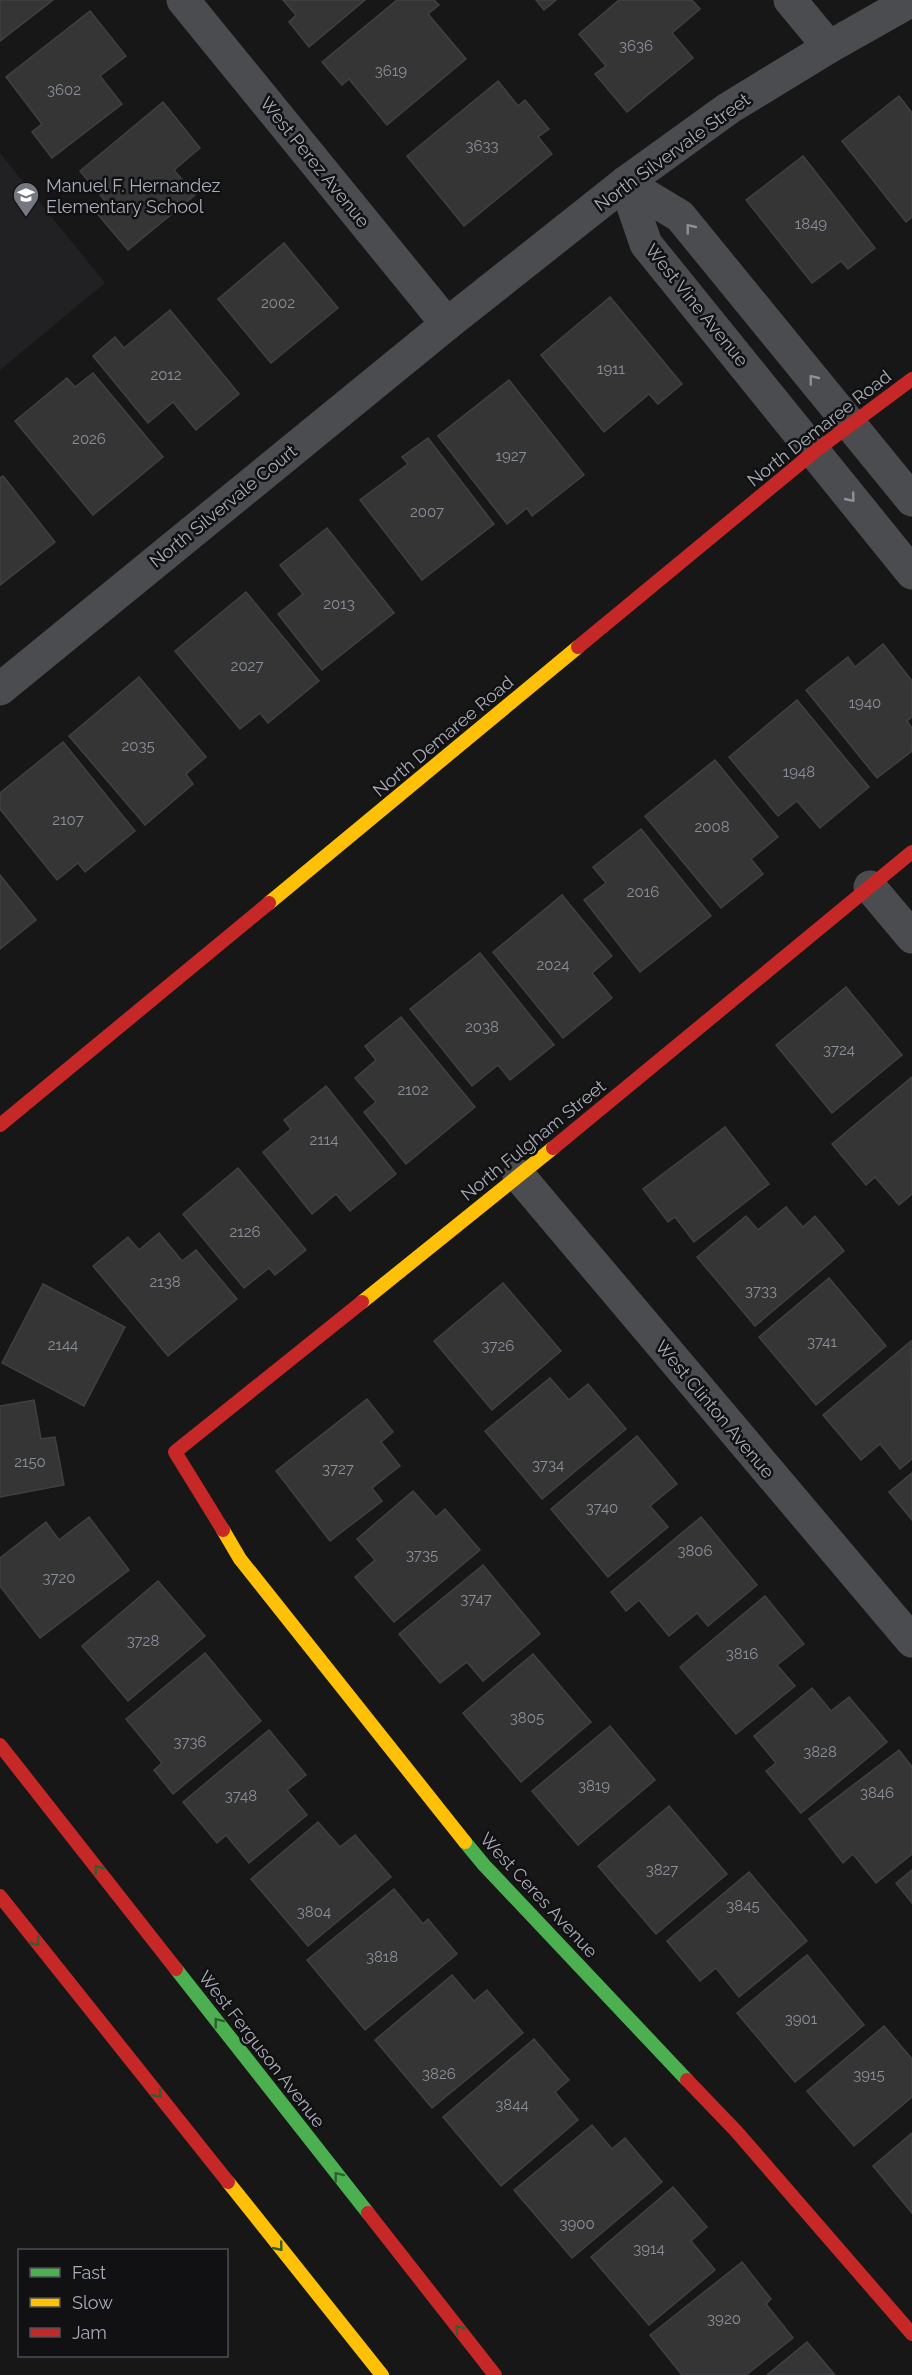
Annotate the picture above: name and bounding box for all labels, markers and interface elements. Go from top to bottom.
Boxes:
house number: 3636 [619,37,653,55]
house number: 3619 [375,62,407,80]
house number: 3602 [47,81,81,99]
street label: North Silvervale Street [590,89,754,215]
street label: West Perez Avenue [256,93,374,232]
house number: 3633 [465,137,499,155]
place label: Manuel F. Hernandez Elementary School [46,175,221,217]
school or university icon: Manuel F. Hernandez Elementary School [11,180,41,218]
house number: 1849 [795,215,827,233]
one-way arrow [686,224,697,235]
street label: West Vine Avenue [641,240,753,371]
house number: 2002 [261,294,295,312]
house number: 1911 [597,360,626,378]
street label: North Demaree Road [743,365,895,491]
house number: 2012 [150,366,182,384]
one-way arrow [810,375,821,386]
house number: 2026 [72,430,106,448]
street label: North Silvervale Court [145,440,301,572]
house number: 1927 [495,447,527,465]
one-way arrow [844,491,855,502]
house number: 2007 [410,503,444,521]
house number: 2013 [323,595,355,613]
house number: 2027 [231,657,263,675]
street label: North Demaree Road [369,671,517,801]
house number: 1940 [849,694,881,712]
house number: 2035 [121,737,155,755]
house number: 1948 [783,763,815,781]
house number: 2107 [52,811,84,829]
house number: 2008 [694,818,730,836]
house number: 2016 [627,883,659,901]
house number: 2024 [536,956,570,974]
house number: 2038 [465,1018,499,1036]
house number: 3724 [823,1041,855,1059]
street label: North Fulgham Street [456,1075,610,1205]
house number: 2102 [397,1081,429,1099]
house number: 2114 [310,1131,338,1149]
house number: 2126 [229,1223,261,1241]
house number: 2138 [149,1273,181,1291]
house number: 3733 [745,1282,777,1300]
house number: 3741 [807,1333,837,1351]
house number: 2144 [48,1336,78,1354]
street label: West Clinton Avenue [651,1336,779,1482]
house number: 3726 [482,1337,514,1355]
house number: 2150 [14,1453,46,1471]
house number: 3734 [532,1456,564,1474]
house number: 3727 [322,1460,354,1478]
house number: 3740 [586,1499,618,1517]
house number: 3806 [677,1542,713,1560]
house number: 3735 [406,1546,438,1564]
house number: 3720 [43,1569,75,1587]
house number: 3747 [460,1590,492,1608]
house number: 3728 [127,1632,159,1650]
house number: 3816 [726,1645,758,1663]
house number: 3805 [510,1709,544,1727]
house number: 3736 [173,1733,207,1751]
house number: 3828 [803,1743,837,1761]
house number: 3819 [578,1777,610,1795]
house number: 3846 [860,1784,894,1802]
house number: 3748 [225,1787,257,1805]
street label: West Ceres Avenue [476,1828,603,1962]
house number: 3827 [646,1861,678,1879]
one-way arrow [94,1865,105,1876]
house number: 3845 [726,1897,760,1915]
house number: 3804 [297,1903,331,1921]
one-way arrow [29,1935,40,1946]
house number: 3818 [366,1948,398,1966]
street label: West Ferguson Avenue [194,1966,330,2132]
house number: 3901 [785,2010,818,2028]
one-way arrow [214,2018,225,2029]
house number: 3826 [422,2065,456,2083]
house number: 3915 [853,2066,885,2084]
one-way arrow [151,2087,162,2098]
house number: 3844 [495,2096,529,2114]
one-way arrow [335,2171,346,2182]
house number: 3900 [559,2215,595,2233]
one-way arrow [272,2240,283,2251]
house number: 3914 [633,2240,665,2258]
legend [18,2249,228,2357]
text: Fast [72,2262,106,2283]
text: Slow [72,2292,113,2313]
house number: 3920 [707,2310,741,2328]
text: Jam [72,2322,107,2343]
one-way arrow [455,2325,466,2336]

